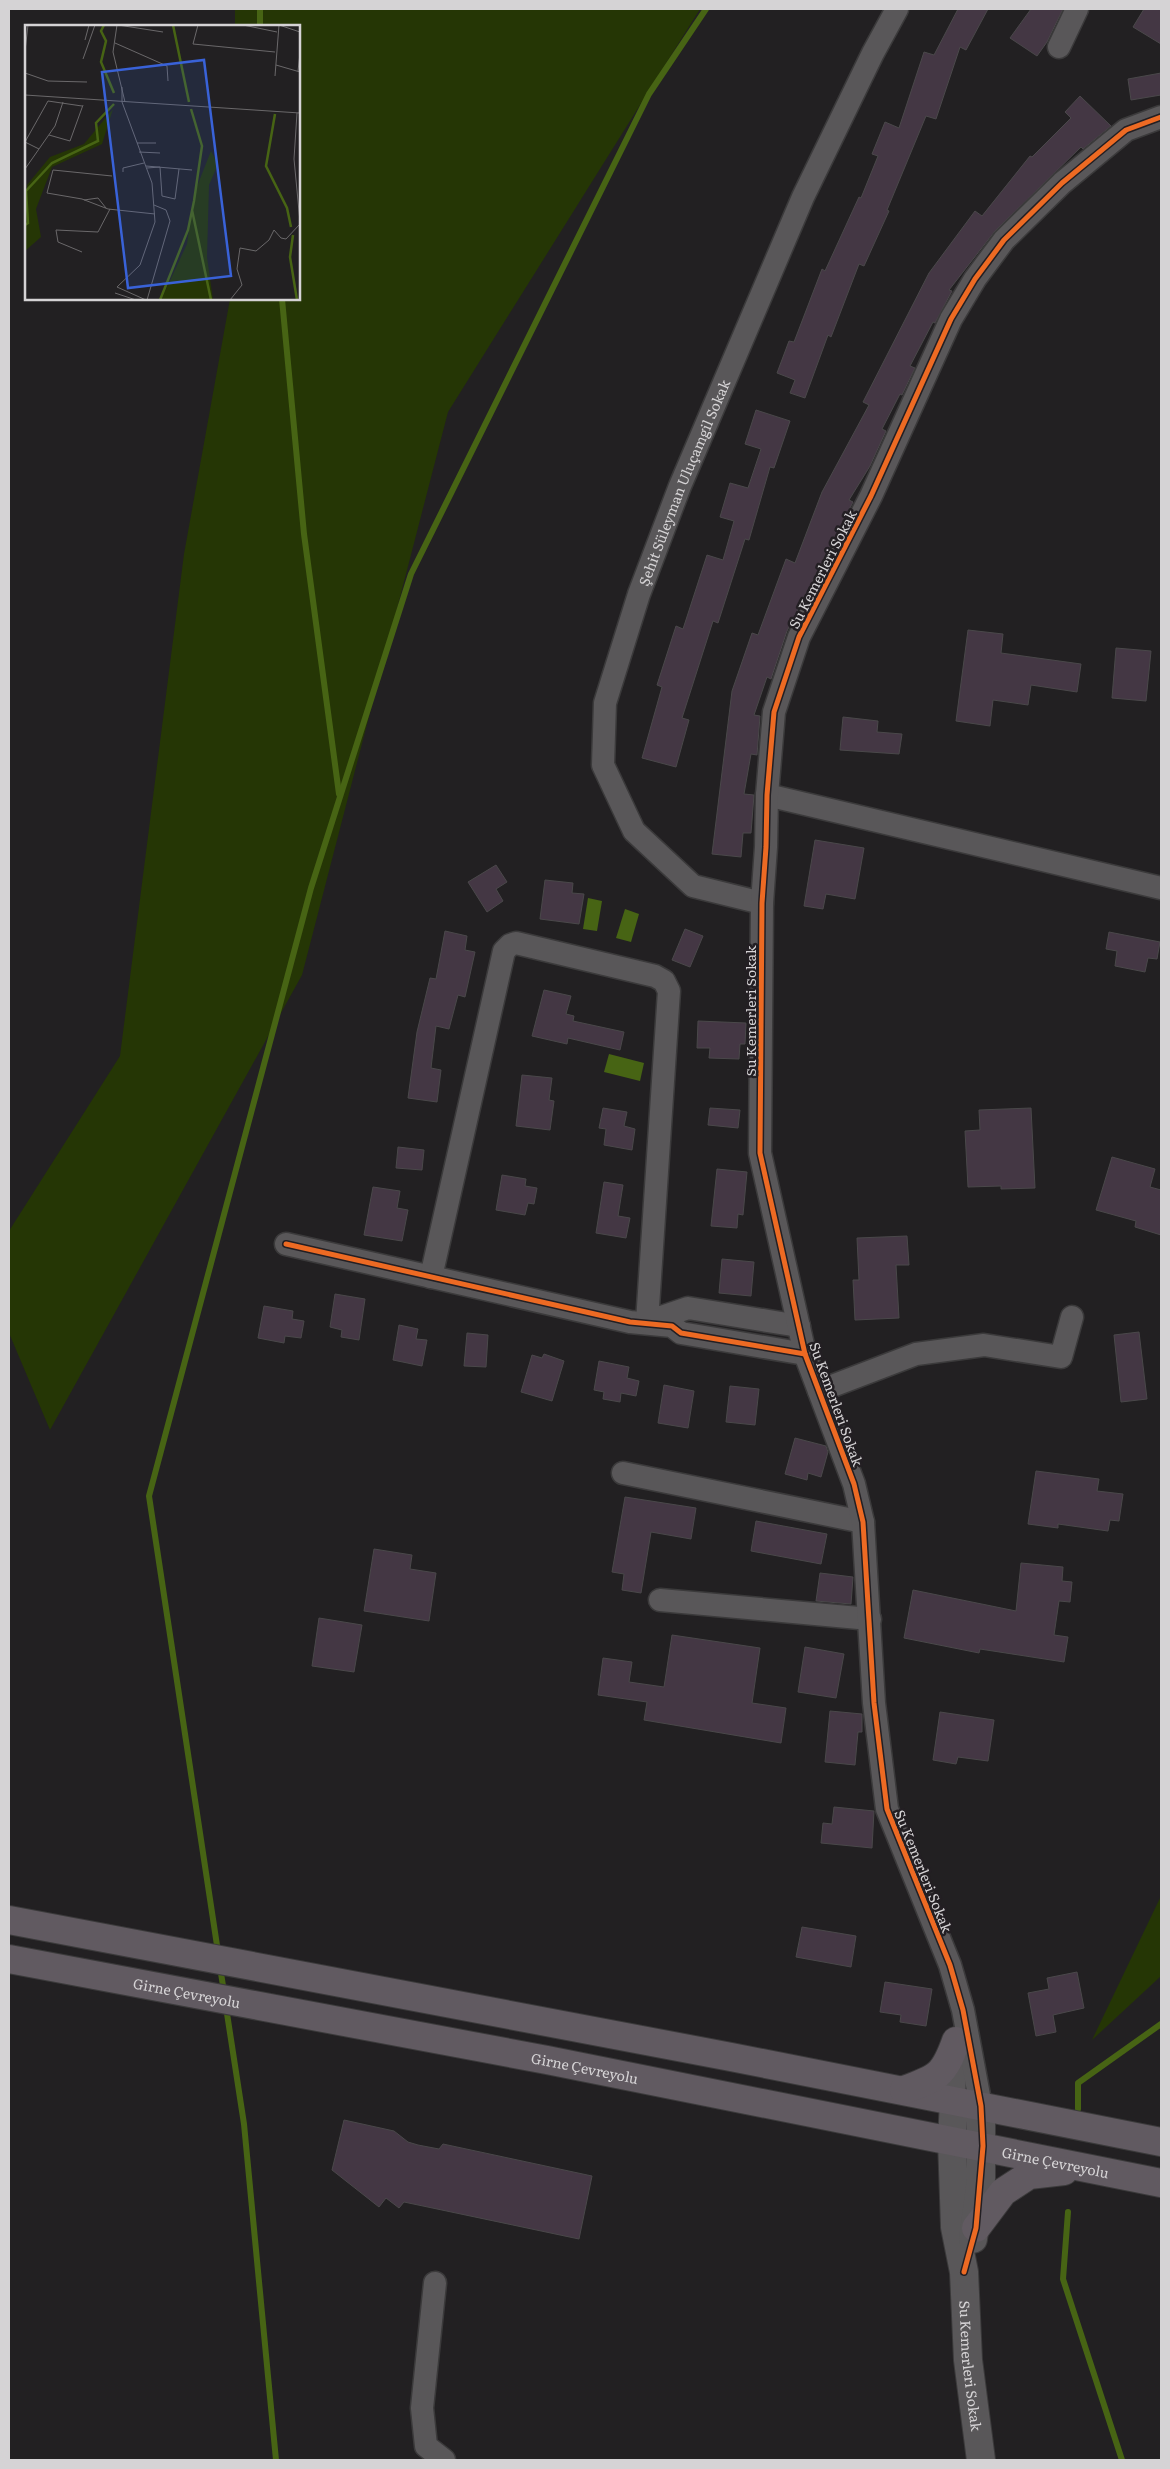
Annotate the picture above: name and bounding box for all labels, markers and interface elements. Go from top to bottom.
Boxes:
inset map [25,25,300,300]
street label: Şehit Süleyman Uluçamgil Sokak [633,376,734,589]
street label: Su Kemerleri Sokak [783,506,861,632]
street label: Su Kemerleri Sokak [740,945,760,1077]
street label: Su Kemerleri Sokak [805,1339,869,1469]
street label: Su Kemerleri Sokak [890,1807,958,1936]
street label: Girne Çevreyolu [132,1973,242,2012]
street label: Girne Çevreyolu [530,2047,640,2088]
street label: Girne Çevreyolu [1000,2141,1111,2182]
street label: Su Kemerleri Sokak [955,2300,987,2433]

